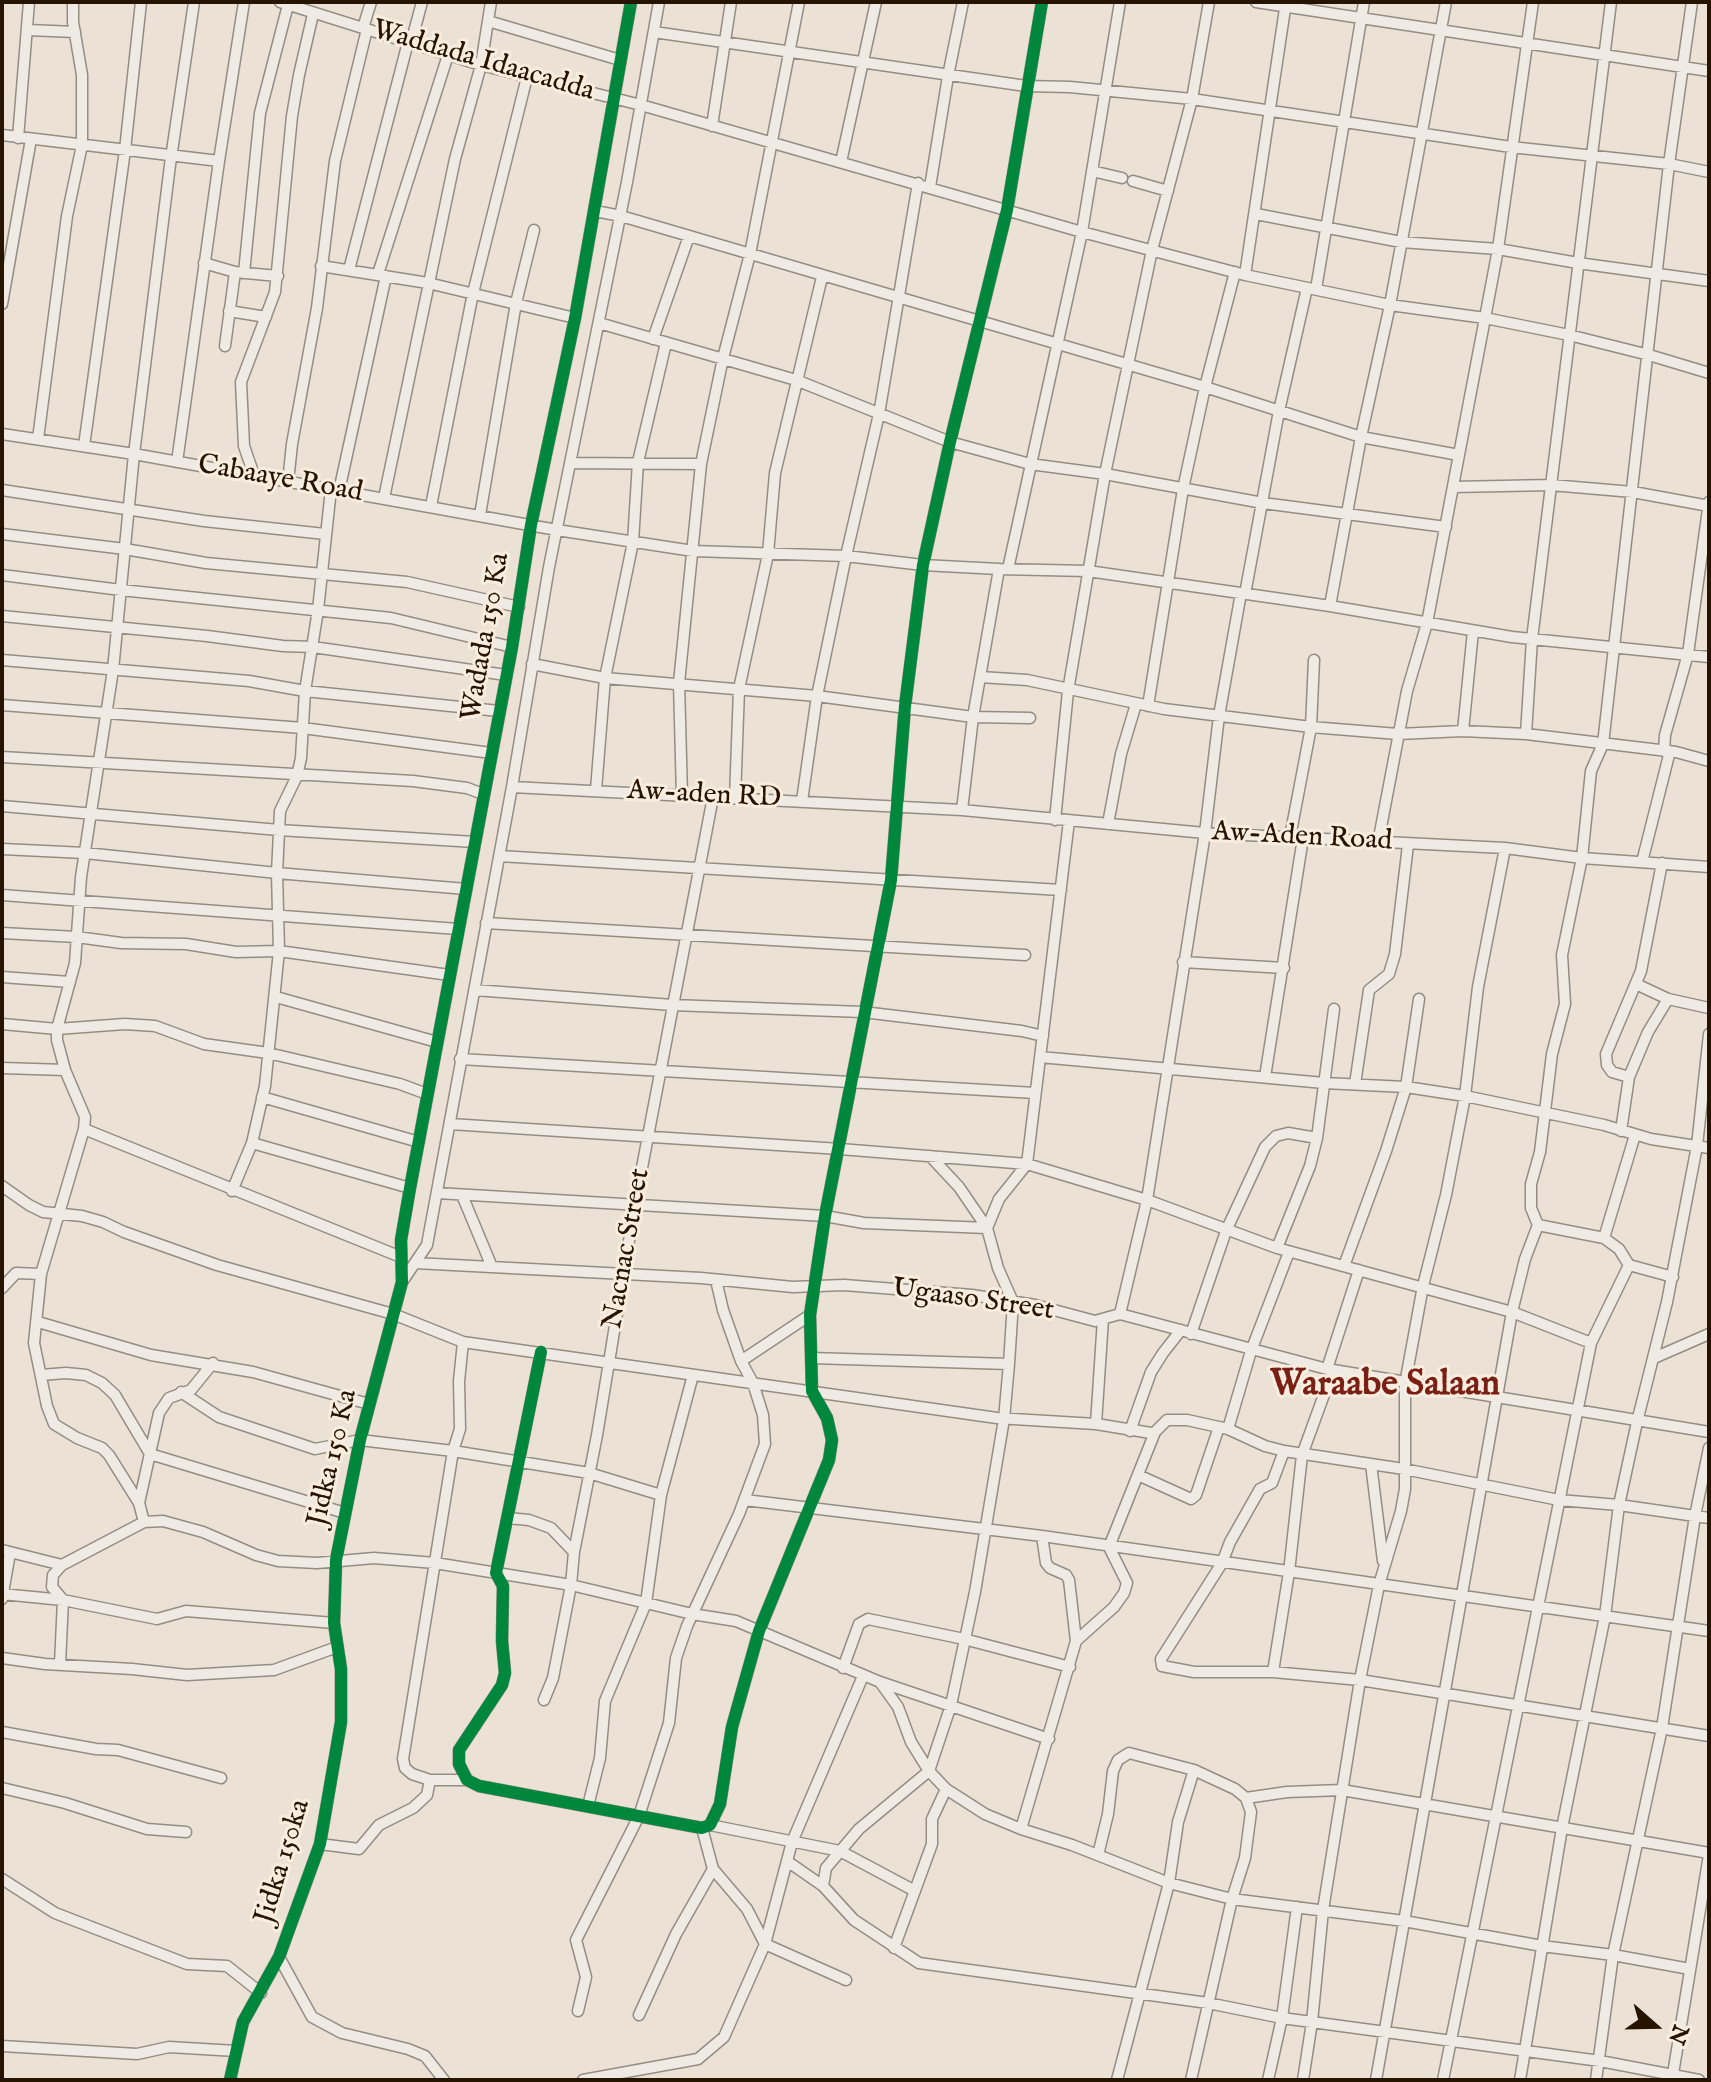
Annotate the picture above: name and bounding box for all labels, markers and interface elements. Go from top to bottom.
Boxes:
street label: Waddada Idaacadda [368,14,598,110]
street label: Cabaaye Road [195,449,365,511]
street label: Wadada 150 Ka [456,550,518,724]
street label: Aw-aden RD [626,775,782,817]
street label: Aw-Aden Road [1211,816,1393,860]
street label: Nacnac Street [597,1166,659,1332]
street label: Ugaaso Street [890,1273,1056,1329]
district label: Waraabe Salaan [1270,1365,1500,1409]
street label: Jidka 150 Ka [302,1386,366,1530]
street label: Jidka 150ka [249,1796,319,1928]
north arrow [1615,1986,1695,2066]
text: N [1661,2020,1694,2048]

